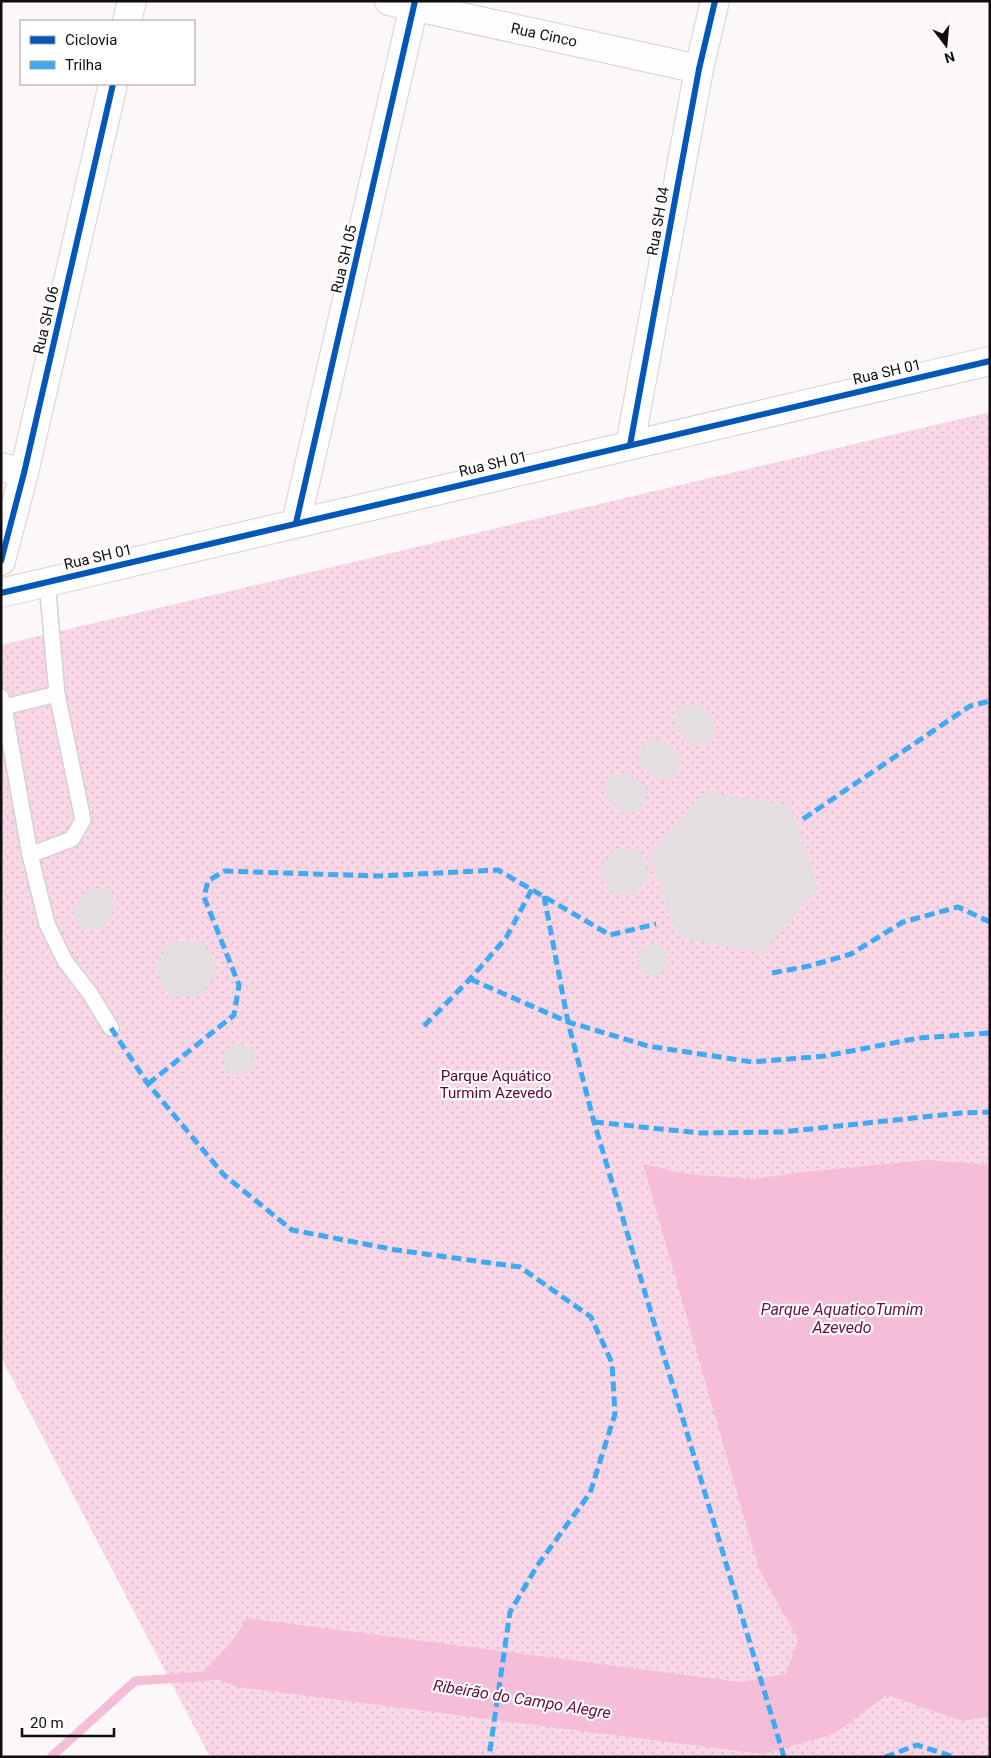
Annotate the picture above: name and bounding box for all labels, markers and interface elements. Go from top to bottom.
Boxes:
street label: Rua Cinco [509,19,579,51]
legend [20,20,195,85]
north arrow [921,20,971,70]
text: Ciclovia [65,31,117,49]
text: N [943,48,957,67]
text: Trilha [65,56,102,74]
street label: Rua SH 04 [643,185,673,257]
street label: Rua SH 05 [327,223,361,295]
street label: Rua SH 06 [29,284,63,356]
street label: Rua SH 01 [851,355,923,389]
street label: Rua SH 01 [457,447,529,481]
street label: Rua SH 01 [62,540,134,574]
park label: Parque Aquático Turmim Azevedo [440,1067,552,1102]
water label: Parque AquaticoTumim Azevedo [761,1300,923,1337]
water label: Ribeirão do Campo Alegre [432,1676,612,1722]
scale bar [22,1706,115,1738]
text: 20 m [30,1714,64,1732]

